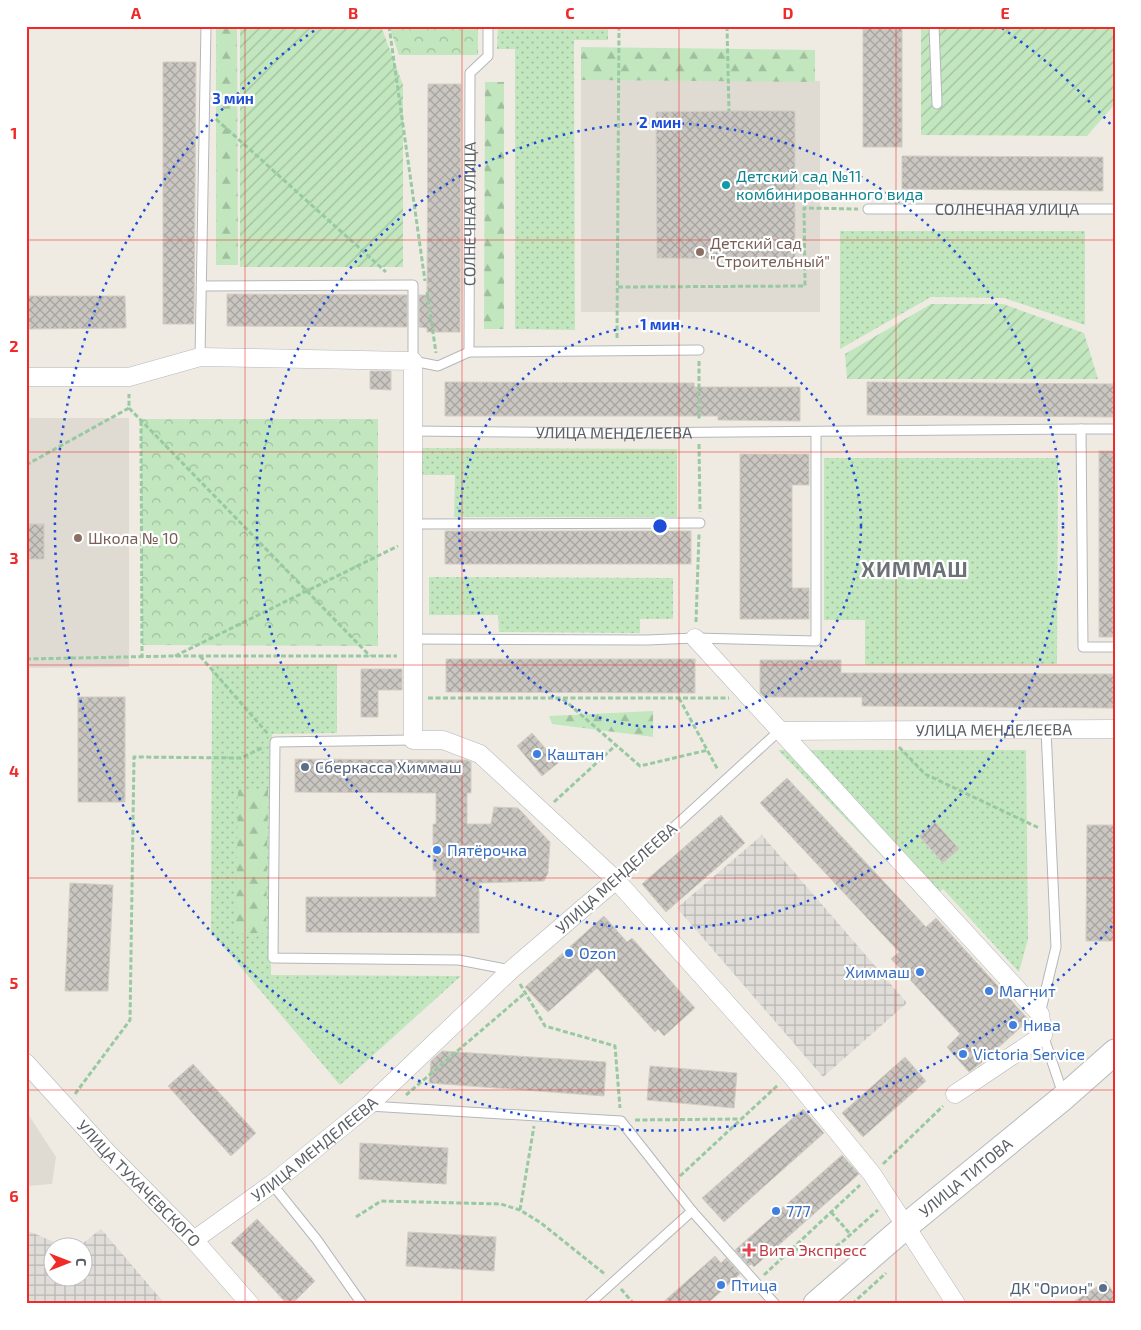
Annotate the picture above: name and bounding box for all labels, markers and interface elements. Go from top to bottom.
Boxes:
text: A [131,3,142,22]
text: B [348,3,358,22]
text: C [565,3,575,22]
text: D [783,3,794,22]
text: E [1000,3,1010,22]
text: 3 мин [212,89,254,107]
text: 2 мин [639,113,681,131]
text: 1 [11,123,17,142]
street label: СОЛНЕЧНАЯ УЛИЦА [459,142,479,286]
place label: Детский сад №11 комбинированного вида [736,166,923,203]
marker: Детский сад №11 комбинированного вида [720,179,732,191]
street label: СОЛНЕЧНАЯ УЛИЦА [935,199,1079,218]
place label: Детский сад "Строительный" [710,233,830,270]
marker: Детский сад "Строительный" [694,246,706,258]
text: 1 мин [640,315,680,333]
text: 2 [9,336,19,355]
street label: УЛИЦА МЕНДЕЛЕЕВА [536,422,692,442]
centre of rings [651,517,669,535]
place label: Школа № 10 [88,528,178,547]
marker: Школа № 10 [72,532,84,544]
text: 3 [9,548,19,567]
district label: ХИММАШ [861,556,969,581]
street label: УЛИЦА МЕНДЕЛЕЕВА [916,719,1072,739]
place label: Каштан [547,744,604,763]
marker: Каштан [531,748,543,760]
place label: Сберкасса Химмаш [315,757,462,776]
text: 4 [9,761,19,780]
marker: Сберкасса Химмаш [299,761,311,773]
street label: УЛИЦА МЕНДЕЛЕЕВА [551,818,680,937]
place label: Пятёрочка [447,840,527,859]
marker: Пятёрочка [431,844,443,856]
place label: Ozon [579,943,616,962]
marker: Ozon [563,947,575,959]
place label: Химмаш [845,962,910,981]
marker: Химмаш [914,966,926,978]
text: 5 [10,973,19,992]
place label: Магнит [999,981,1056,1000]
marker: Магнит [983,985,995,997]
place label: Нива [1023,1015,1061,1034]
marker: Нива [1007,1019,1019,1031]
place label: Victoria Service [973,1044,1085,1063]
marker: Victoria Service [957,1048,969,1060]
street label: УЛИЦА МЕНДЕЛЕЕВА [247,1092,381,1205]
street label: УЛИЦА ТУХАЧЕВСКОГО [74,1116,205,1250]
street label: УЛИЦА ТИТОВА [915,1133,1016,1221]
text: 6 [9,1186,19,1205]
place label: 777 [786,1201,811,1220]
marker: 777 [770,1205,782,1217]
north arrow [42,1238,92,1288]
place label: Вита Экспресс [759,1240,867,1259]
marker: Вита Экспресс [743,1244,755,1256]
text: С [73,1258,90,1266]
place label: Птица [731,1275,777,1294]
place label: ДК "Орион" [1010,1278,1093,1297]
marker: Птица [715,1279,727,1291]
marker: ДК "Орион" [1097,1282,1109,1294]

